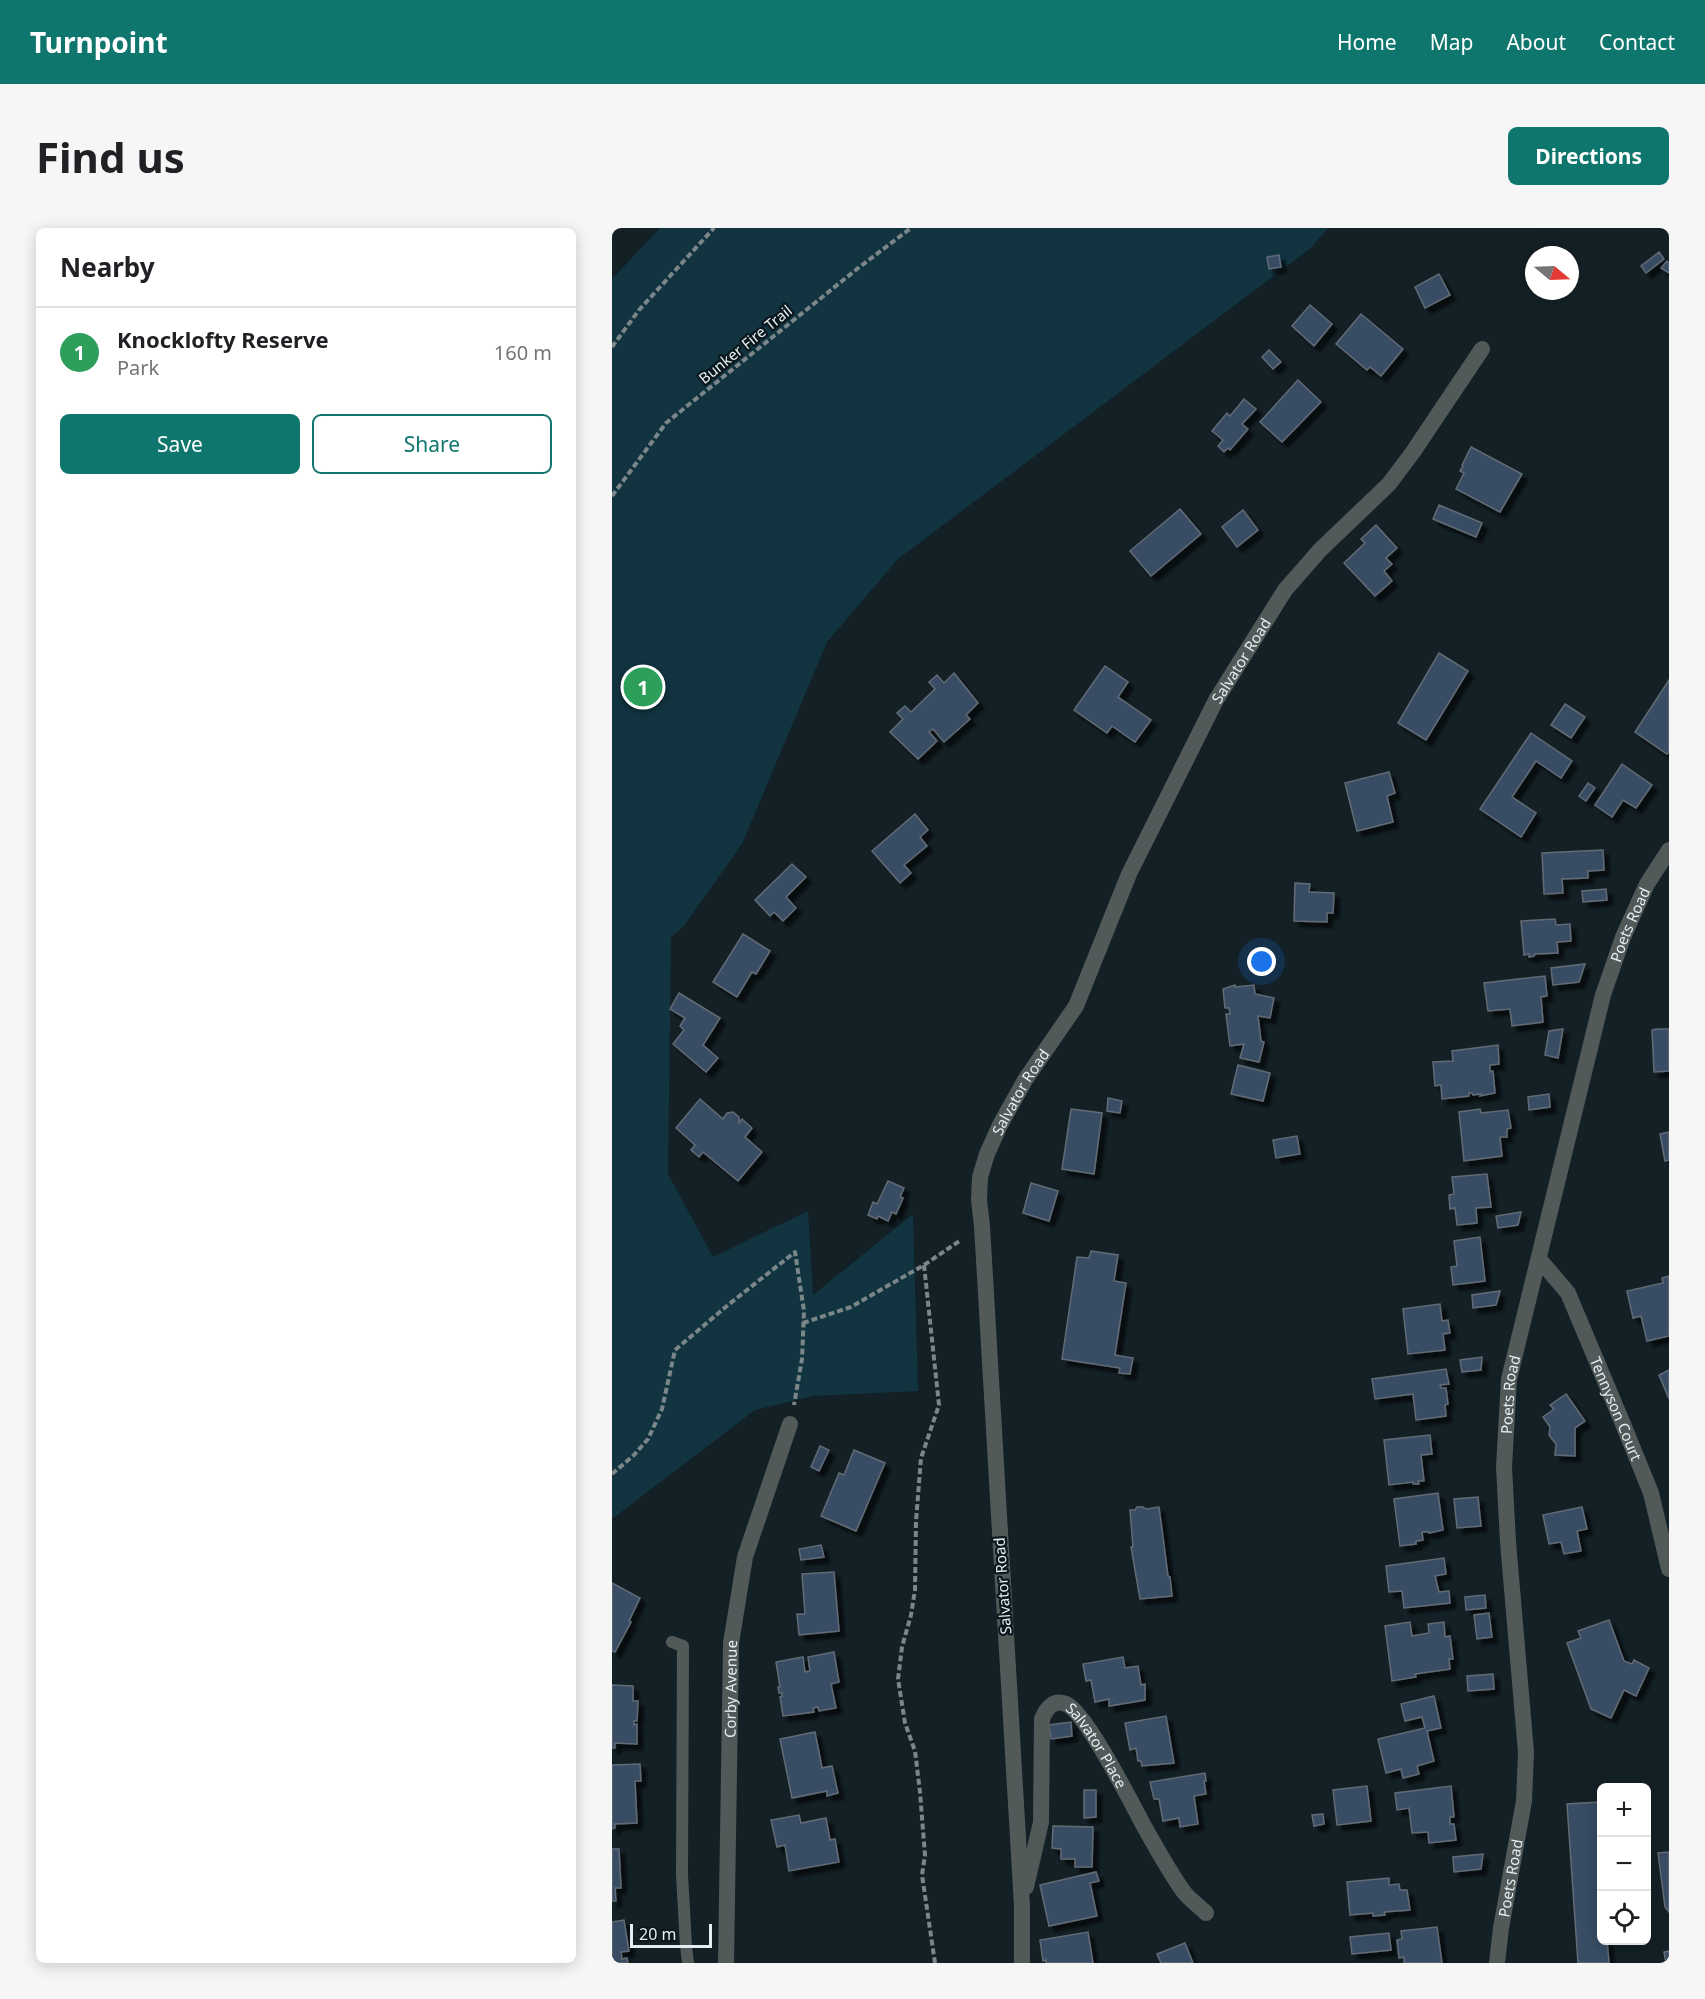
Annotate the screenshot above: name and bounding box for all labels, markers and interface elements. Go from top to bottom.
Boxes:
text: Turnpoint [30,23,168,61]
text: Home [1337,28,1397,56]
text: Map [1430,28,1473,56]
text: About [1506,28,1566,56]
text: Contact [1599,28,1675,56]
button: Directions [1508,127,1669,185]
text: Find us [36,128,185,185]
north arrow [1525,246,1579,300]
text: Nearby [60,249,155,285]
street label: Bunker Fire Trail [694,300,796,388]
text: Knocklofty Reserve [117,324,329,354]
text: 1 [74,339,85,366]
text: 160 m [494,339,552,366]
text: Park [117,354,159,381]
button: Save [60,414,300,474]
button: Share [312,414,552,474]
street label: Salvator Road [1206,614,1275,707]
pin: 1 [624,664,663,710]
street label: Poets Road [1605,884,1654,965]
your location [1247,947,1276,976]
street label: Salvator Road [987,1045,1054,1138]
street label: Poets Road [1496,1353,1524,1434]
street label: Tennyson Court [1586,1354,1647,1464]
street label: Salvator Road [989,1537,1015,1635]
street label: Corby Avenue [720,1640,741,1738]
street label: Salvator Place [1062,1698,1132,1792]
map controls [1597,1783,1651,1945]
button: + [1597,1783,1651,1837]
street label: Poets Road [1493,1837,1527,1919]
button: − [1597,1837,1651,1891]
button: locate [1597,1891,1651,1945]
scale bar [630,1921,712,1948]
text: 20 m [639,1923,676,1945]

